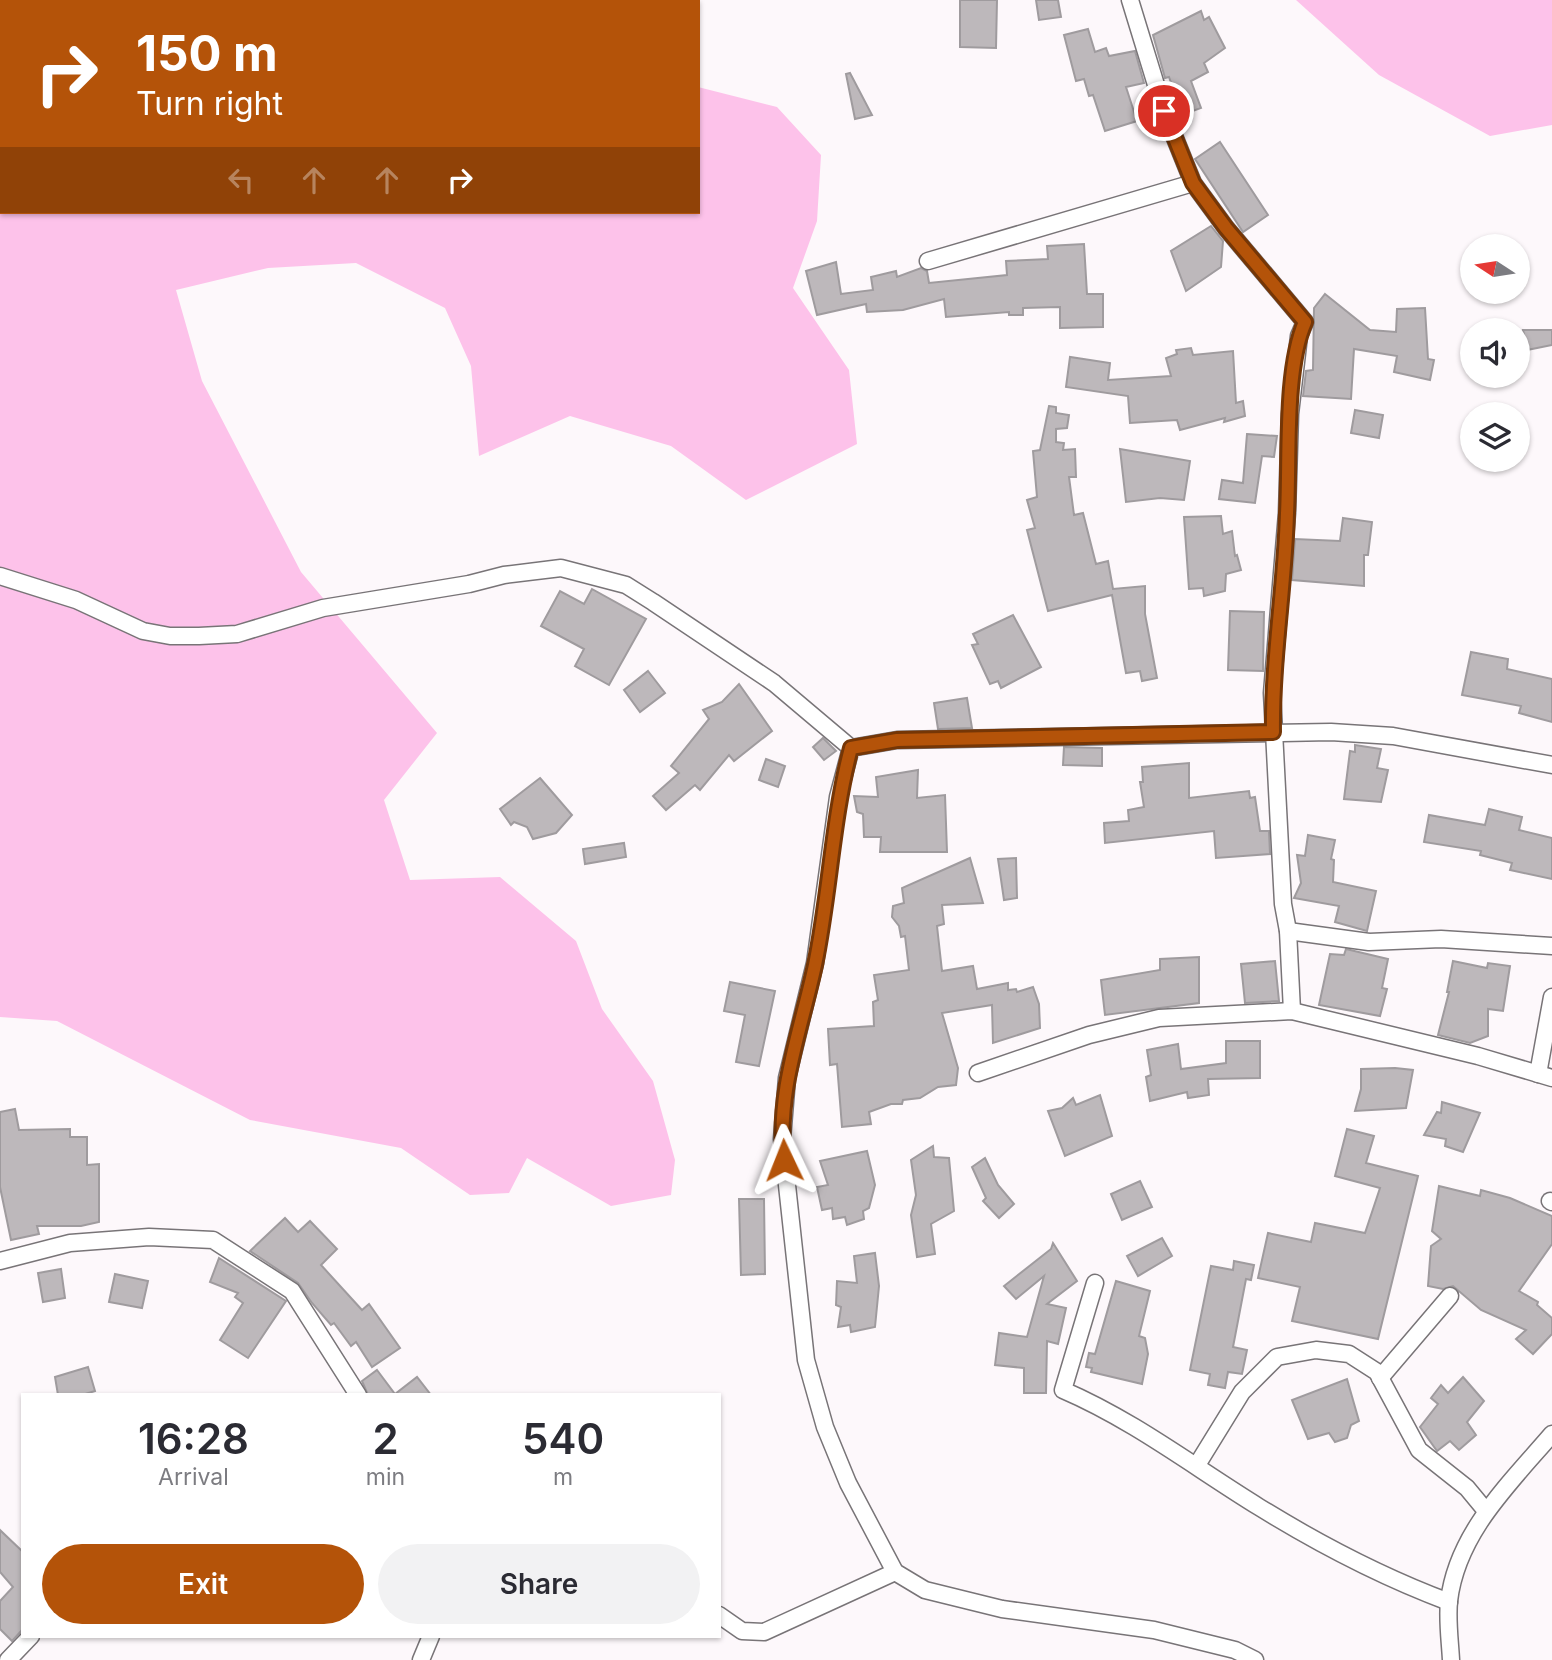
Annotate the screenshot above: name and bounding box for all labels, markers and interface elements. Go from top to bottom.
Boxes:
text: 150 m [136,24,278,83]
icon: right [21,28,112,119]
pin [1134,81,1194,141]
text: Turn right [136,84,283,123]
icon: arrive [1145,92,1183,130]
icon: left [222,161,260,199]
icon: ahead [295,161,333,199]
icon: ahead [368,161,406,199]
icon: right [441,161,479,199]
north arrow [1460,234,1530,304]
map controls [1460,234,1530,472]
button: sound [1460,318,1530,388]
button: layers [1460,402,1530,472]
position arrow [747,1123,821,1197]
text: 16:28 [138,1413,249,1464]
text: 2 [372,1413,399,1464]
text: 540 [522,1413,604,1464]
text: Arrival [158,1463,229,1491]
text: min [366,1463,405,1491]
text: m [553,1463,573,1491]
button: Exit [42,1544,364,1624]
button: Share [378,1544,700,1624]

